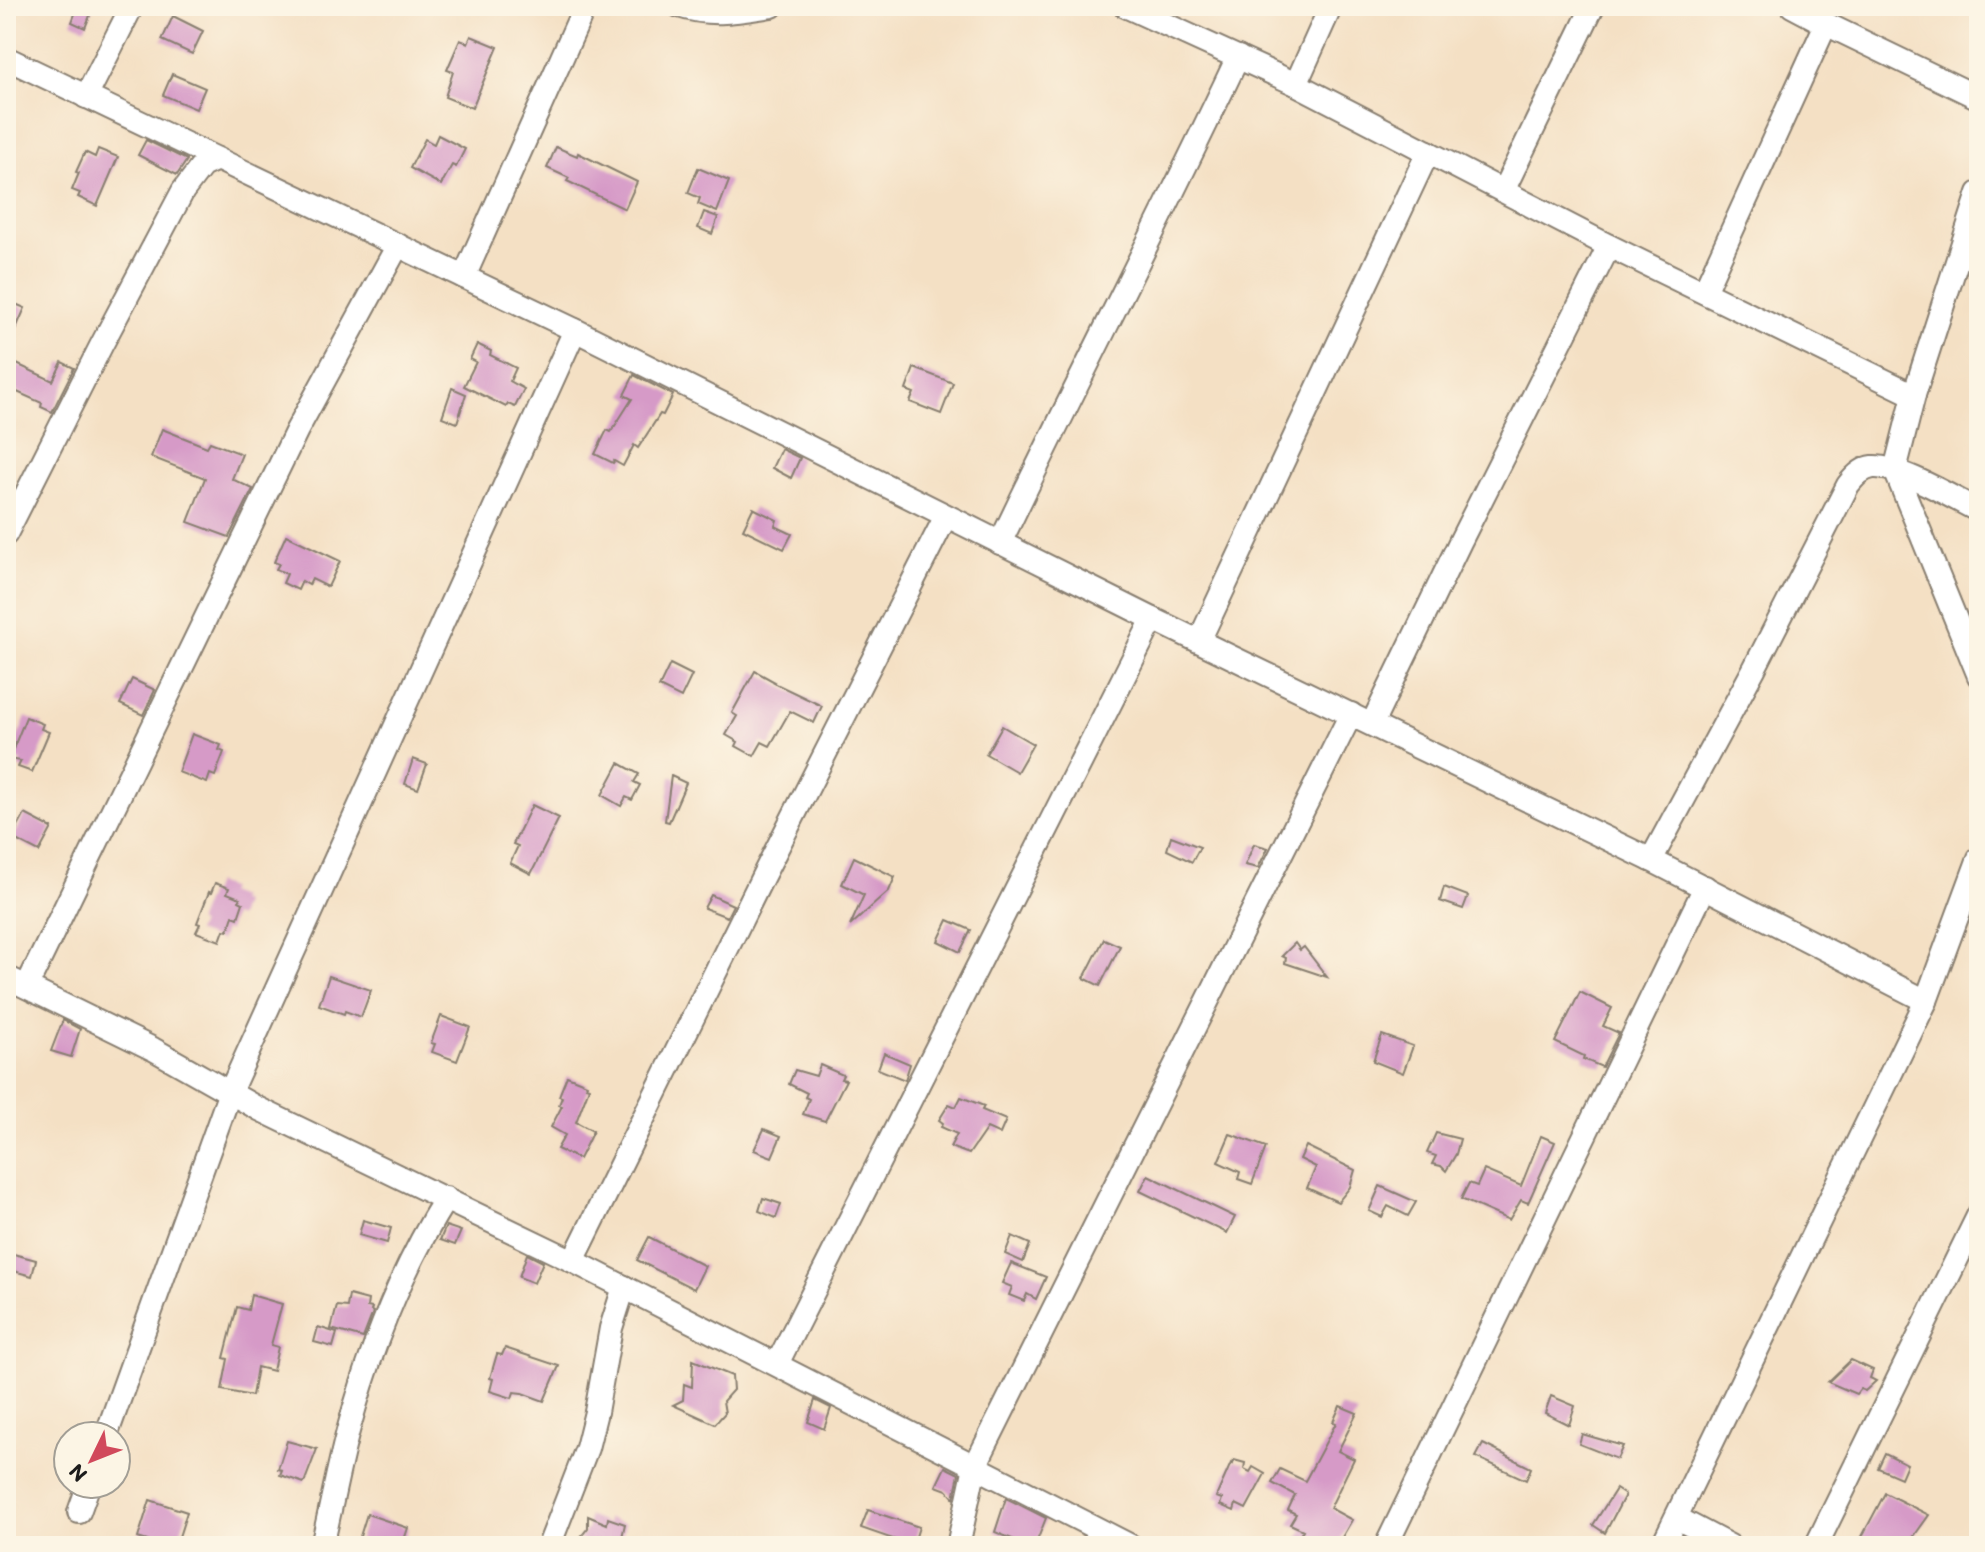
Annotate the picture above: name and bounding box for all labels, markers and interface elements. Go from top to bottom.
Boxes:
north arrow [52,1420,132,1500]
text: N [63,1459,93,1488]

